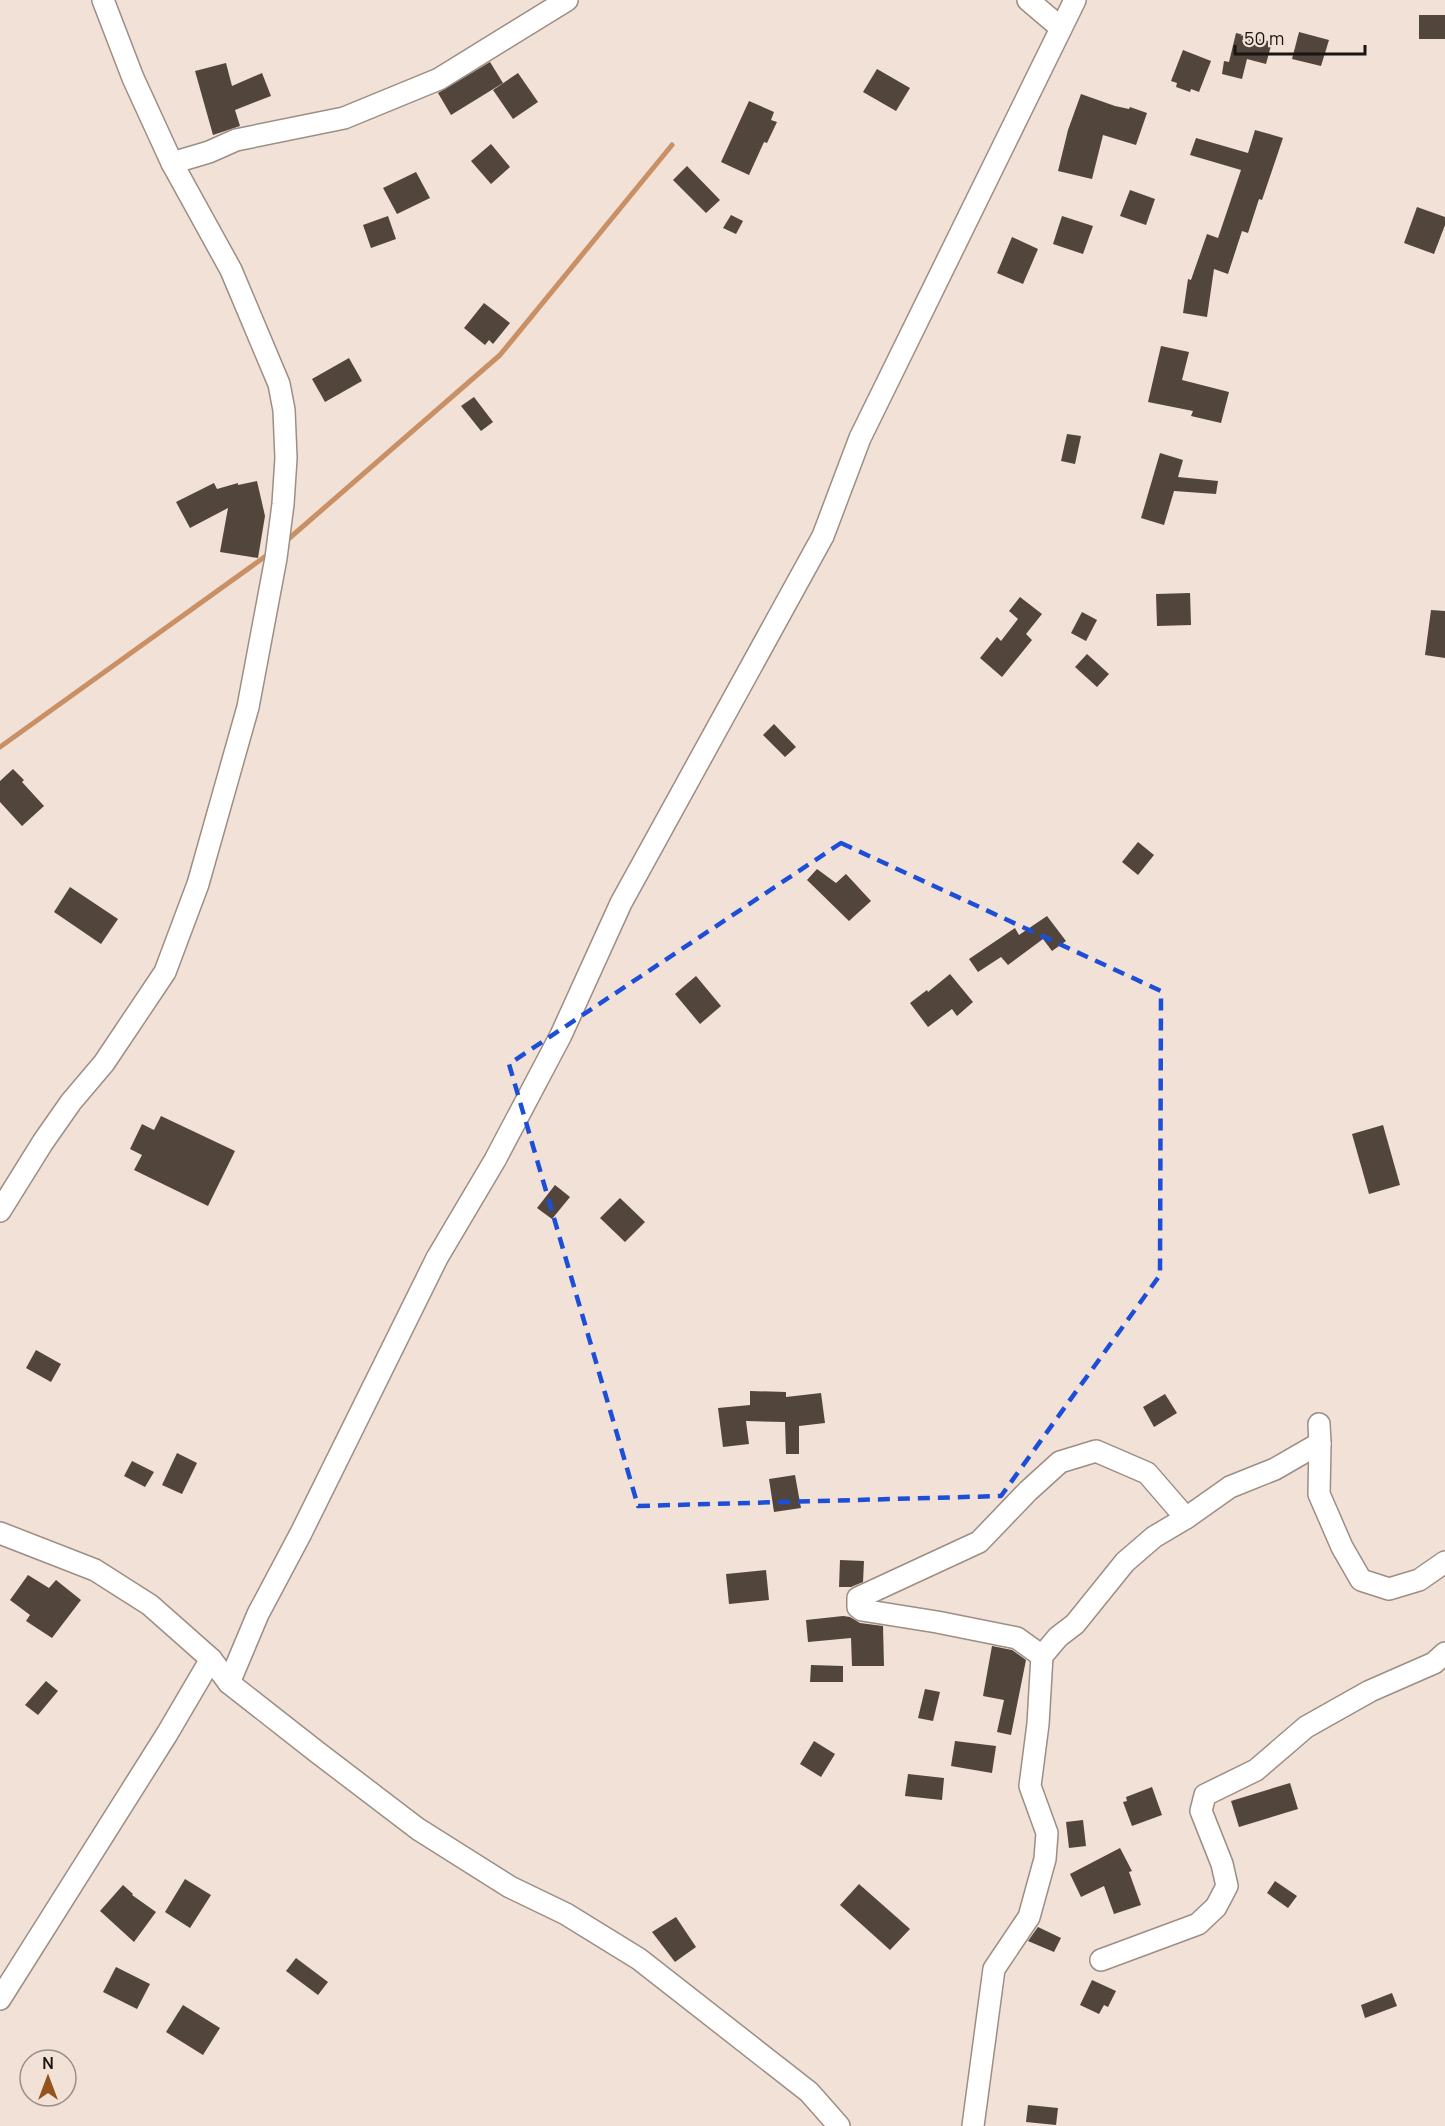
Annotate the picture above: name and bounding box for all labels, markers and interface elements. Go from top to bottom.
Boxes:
scale bar [1235,18,1366,56]
text: 50 m [1244,26,1284,50]
north arrow [18,2048,78,2108]
text: N [42,2052,54,2074]

